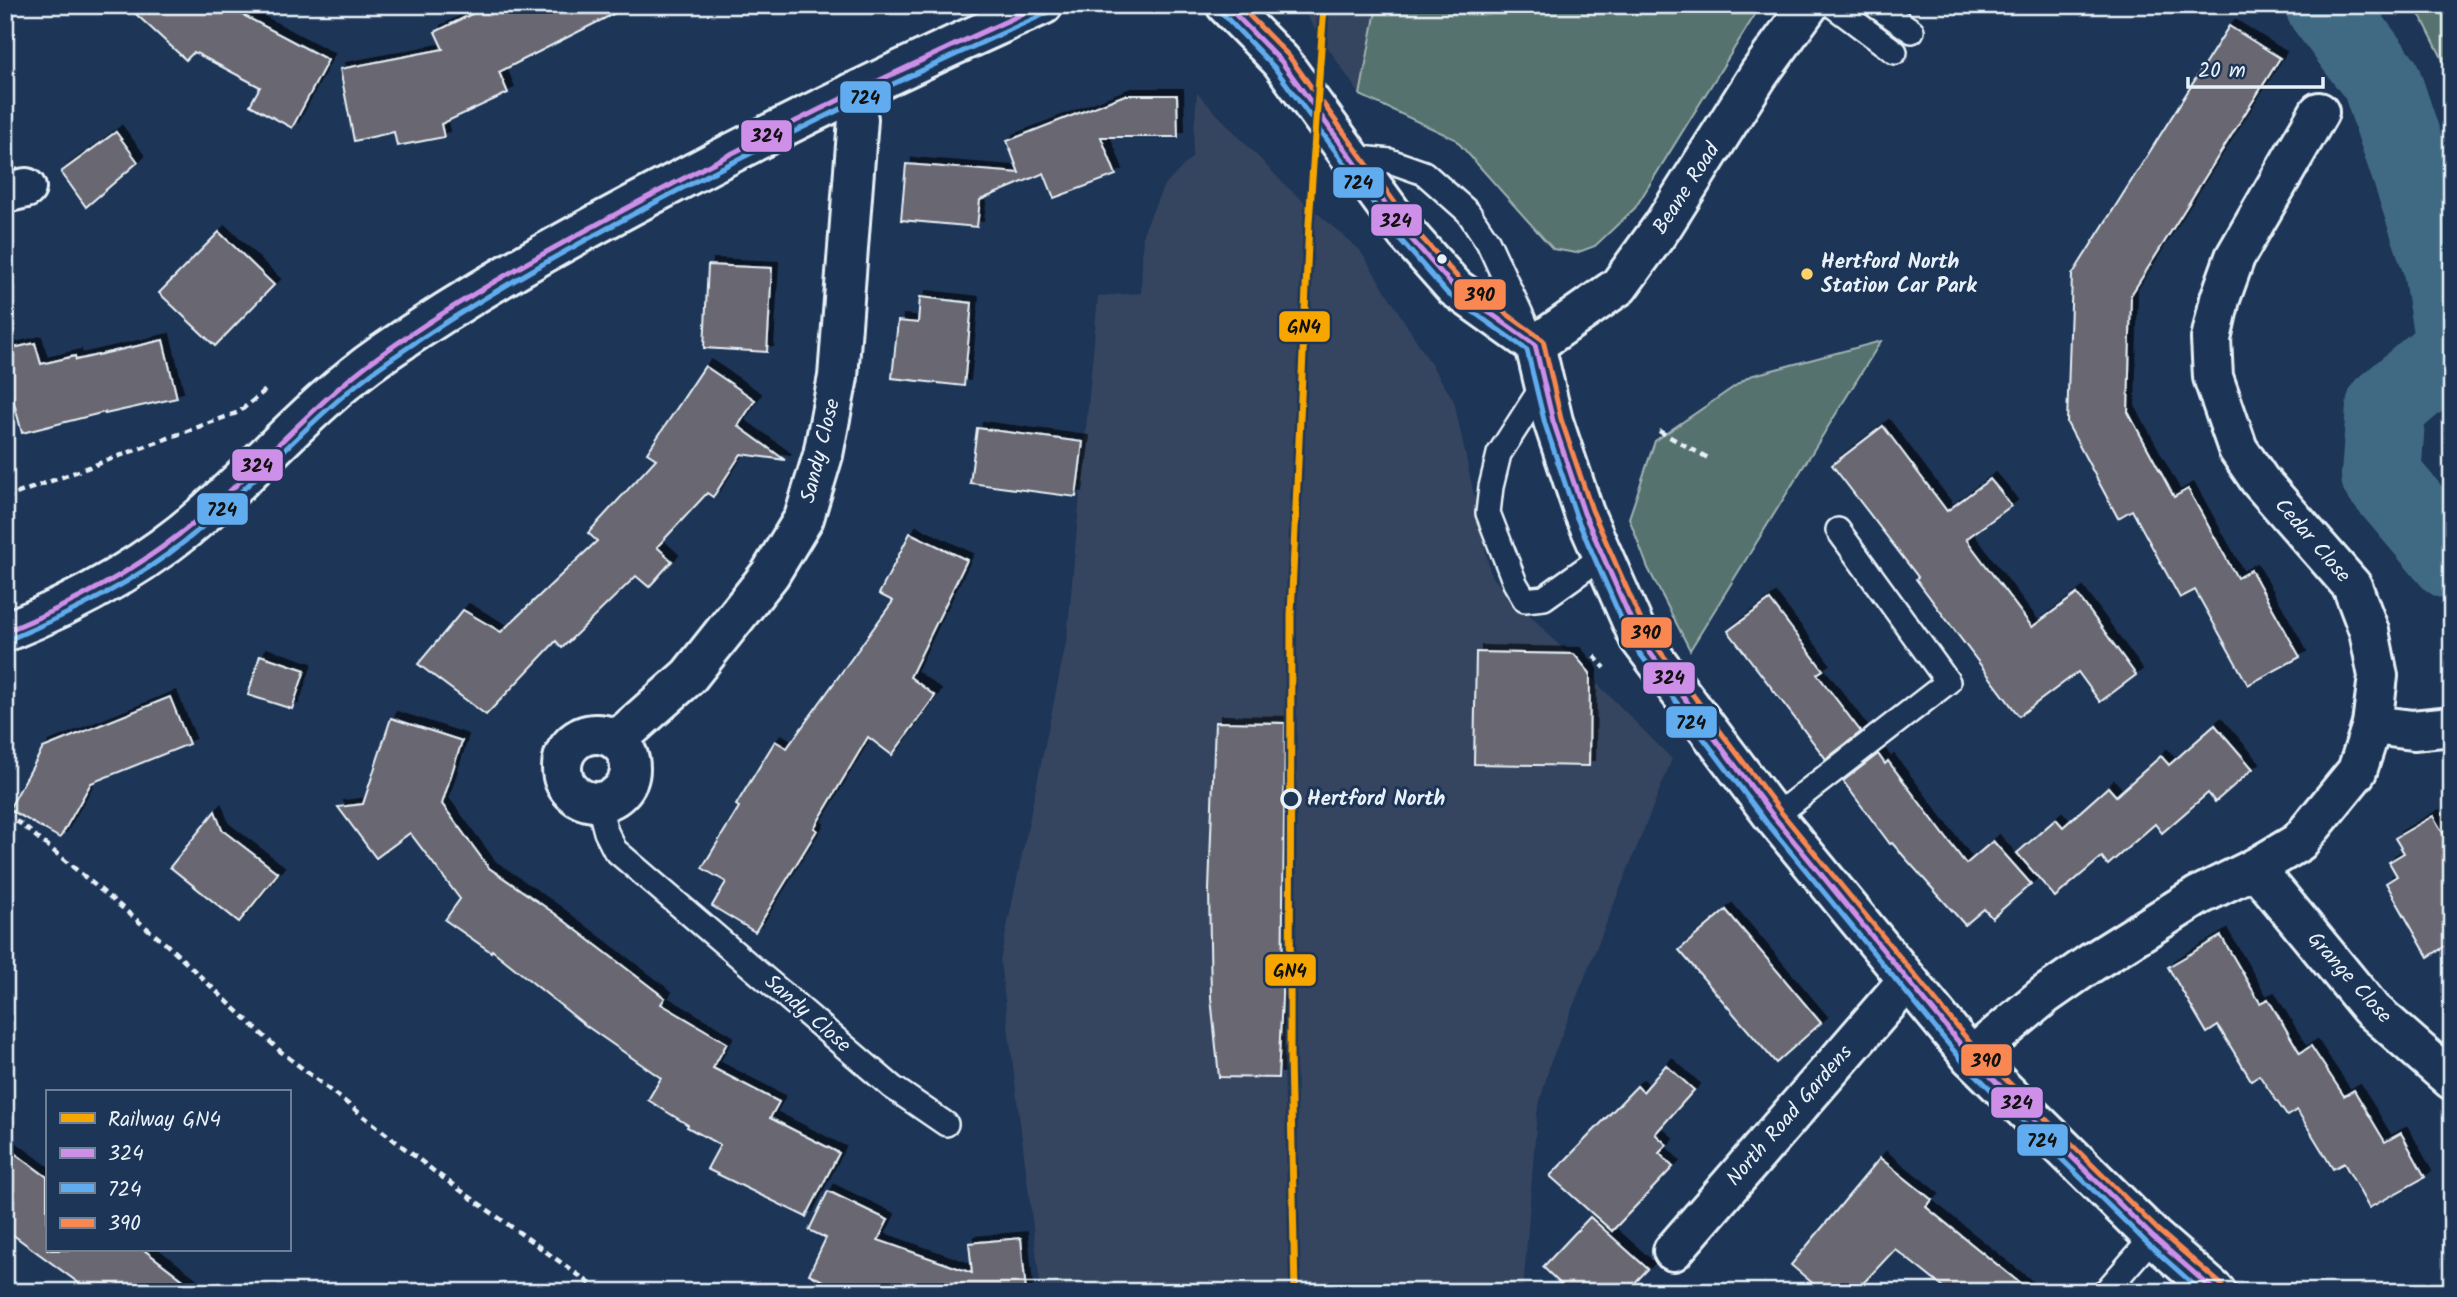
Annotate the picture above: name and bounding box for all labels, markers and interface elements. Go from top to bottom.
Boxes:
scale bar [2188,46,2322,90]
text: 20 m [2198,55,2246,88]
line badge: 724 [839,80,892,114]
text: 724 [850,84,881,114]
line badge: 324 [740,119,793,153]
text: 324 [750,122,784,152]
street label: Beane Road [1645,136,1729,242]
line badge: 724 [1332,166,1385,199]
text: 724 [1343,169,1374,199]
line badge: 324 [1370,203,1423,237]
text: 324 [1379,207,1413,237]
place label: Hertford North Station Car Park [1821,246,1977,303]
unlabelled marker [1435,252,1449,266]
marker: Hertford North Station Car Park [1799,266,1815,282]
line badge: 390 [1453,278,1507,311]
text: 390 [1464,281,1495,311]
line badge: GN4 [1278,310,1331,343]
text: GN4 [1287,313,1321,343]
street label: Sandy Close [792,395,850,507]
line badge: 324 [231,448,284,482]
text: 324 [240,452,274,482]
street label: Cedar Close [2266,491,2359,591]
line badge: 724 [196,492,249,526]
text: 724 [207,496,238,526]
line badge: 390 [1620,616,1673,649]
text: 390 [1630,619,1661,649]
line badge: 324 [1642,661,1696,695]
text: 324 [1652,664,1686,694]
line badge: 724 [1665,705,1718,739]
text: 724 [1676,709,1707,739]
place label: Hertford North [1307,783,1446,816]
marker: Hertford North [1281,789,1301,809]
street label: Grange Close [2298,924,2400,1032]
line badge: GN4 [1264,953,1317,987]
text: GN4 [1273,957,1307,987]
street label: Sandy Close [756,967,858,1062]
street label: North Road Gardens [1719,1038,1861,1194]
line badge: 390 [1960,1043,2013,1077]
text: 390 [1970,1047,2001,1077]
line badge: 324 [1990,1086,2044,1119]
text: 324 [2000,1089,2034,1119]
legend [46,1090,290,1252]
text: Railway GN4 [108,1104,221,1137]
line badge: 724 [2016,1123,2069,1157]
text: 724 [2027,1127,2058,1157]
text: 324 [108,1138,144,1171]
text: 724 [108,1174,141,1207]
text: 390 [108,1208,141,1241]

